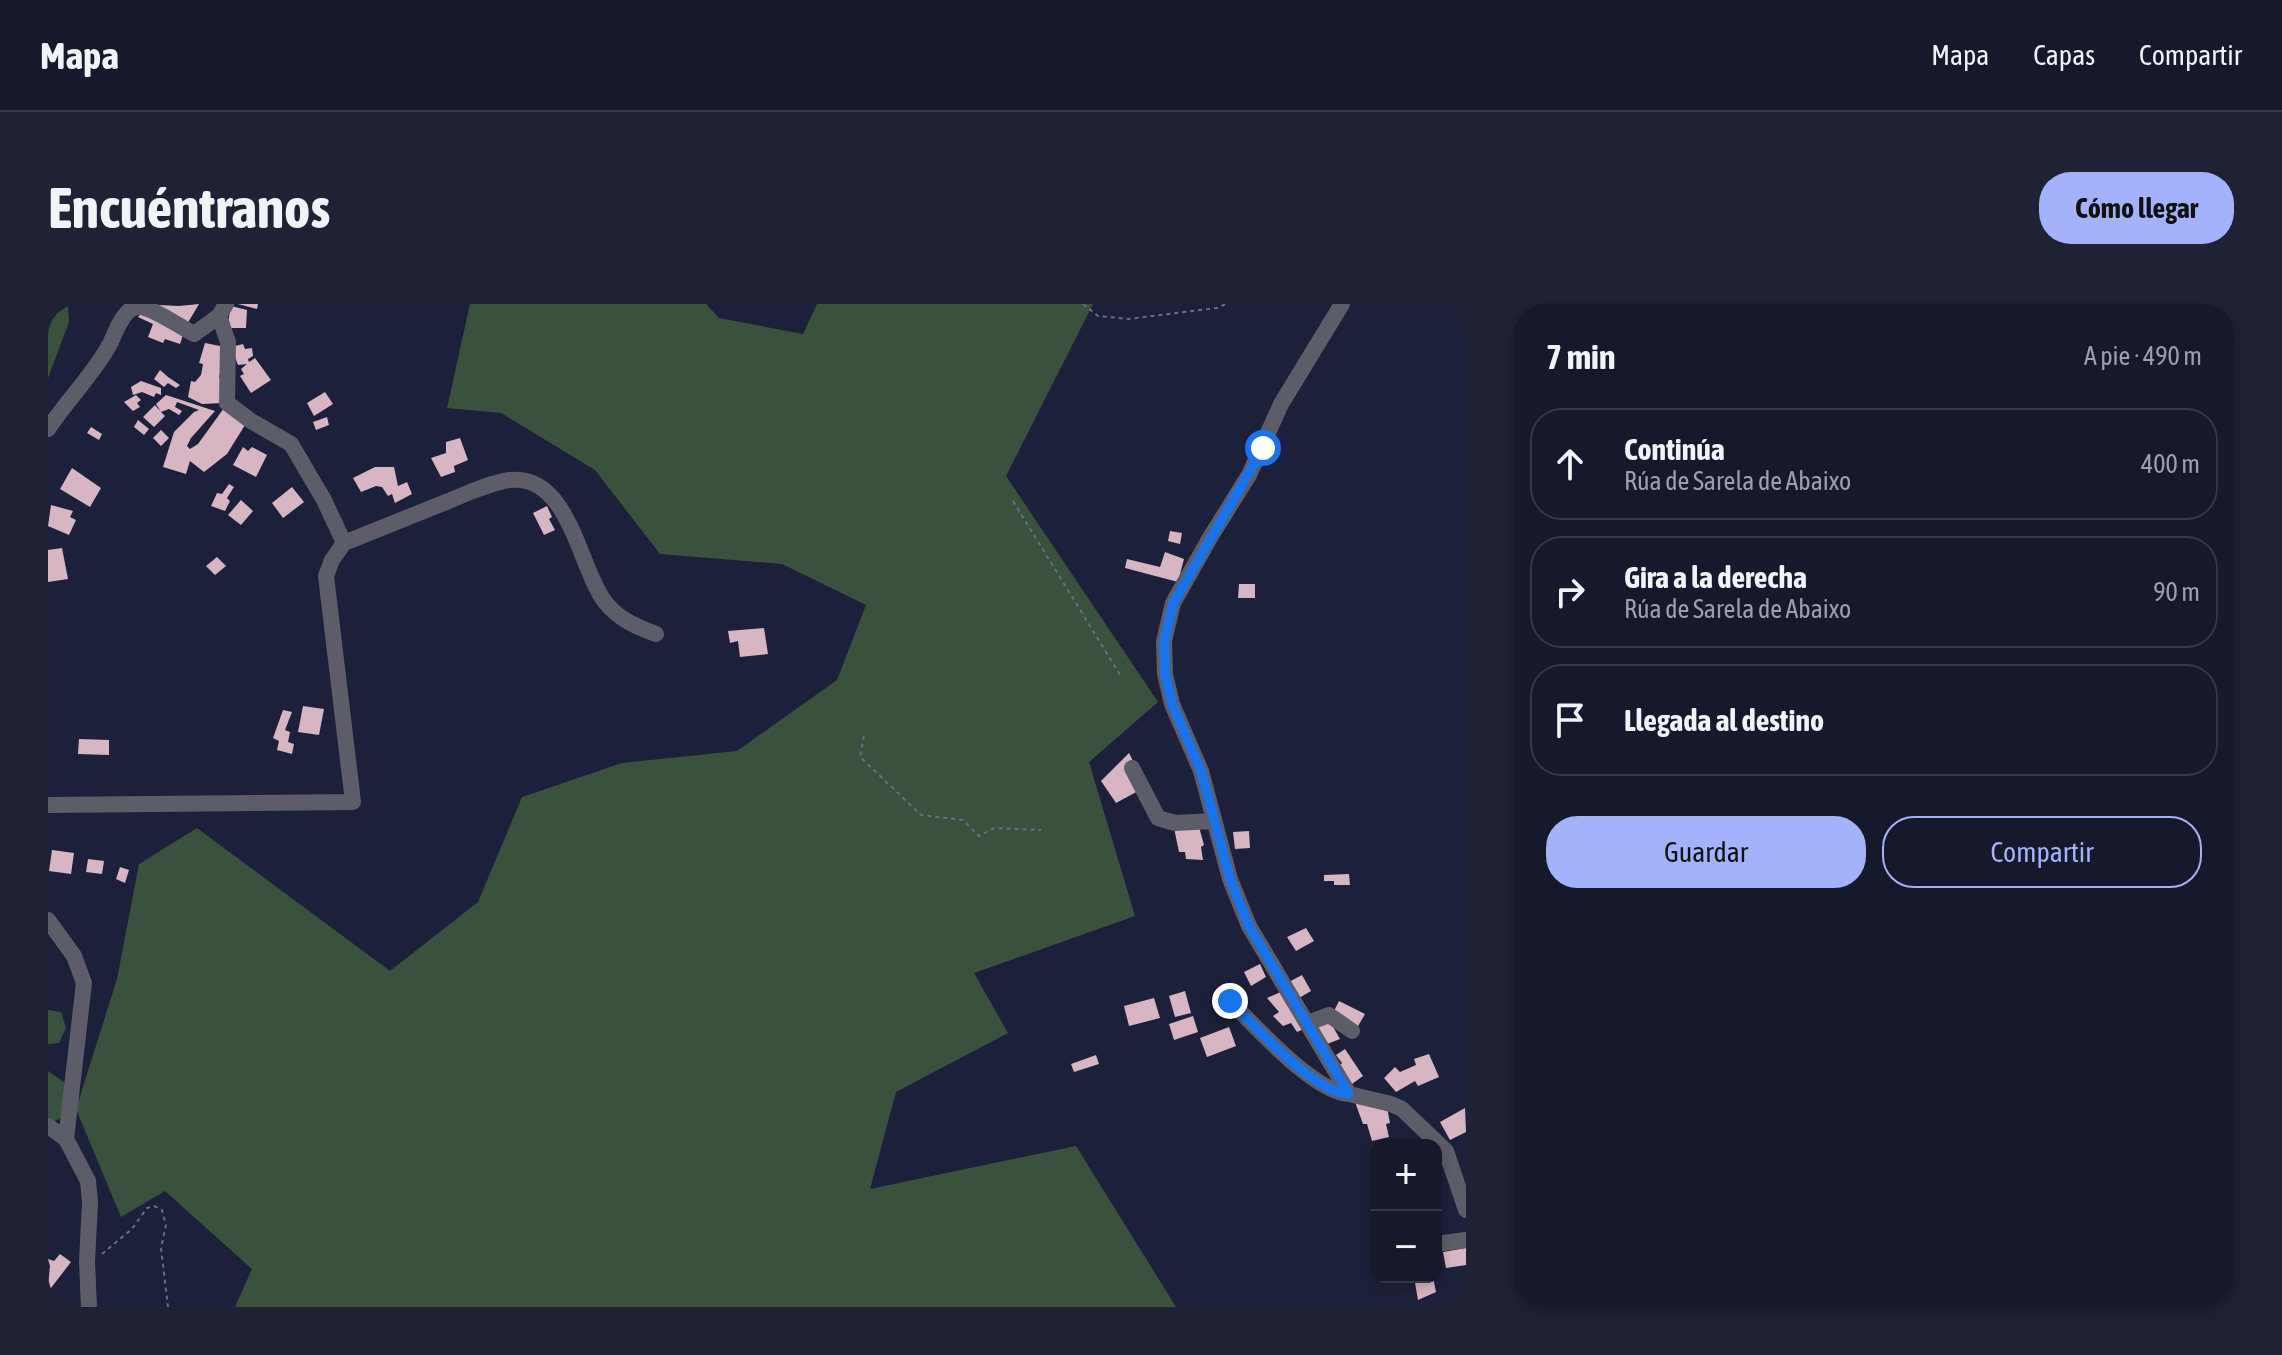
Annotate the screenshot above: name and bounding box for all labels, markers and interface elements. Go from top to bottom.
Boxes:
text: Mapa [40,34,119,77]
text: Mapa [1931,39,1989,71]
text: Capas [2033,39,2095,71]
text: Compartir [2139,39,2242,71]
button: Cómo llegar [2039,172,2234,244]
text: Encuéntranos [48,176,330,240]
text: 7 min [1546,337,1615,376]
text: A pie · 490 m [2084,341,2202,371]
route start [1245,430,1281,466]
text: Continúa [1624,432,1725,466]
icon: ahead [1548,442,1592,486]
text: 400 m [2141,449,2200,479]
text: Rúa de Sarela de Abaixo [1624,466,1851,496]
text: Gira a la derecha [1624,560,1807,594]
icon: right [1548,570,1592,614]
text: 90 m [2153,577,2200,607]
text: Rúa de Sarela de Abaixo [1624,594,1851,624]
icon: arrive [1548,698,1592,742]
text: Llegada al destino [1624,703,1824,737]
button: Guardar [1546,816,1866,888]
button: Compartir [1882,816,2202,888]
route end [1212,983,1248,1019]
map controls [1370,1139,1442,1283]
button: + [1370,1139,1442,1211]
button: − [1370,1211,1442,1283]

